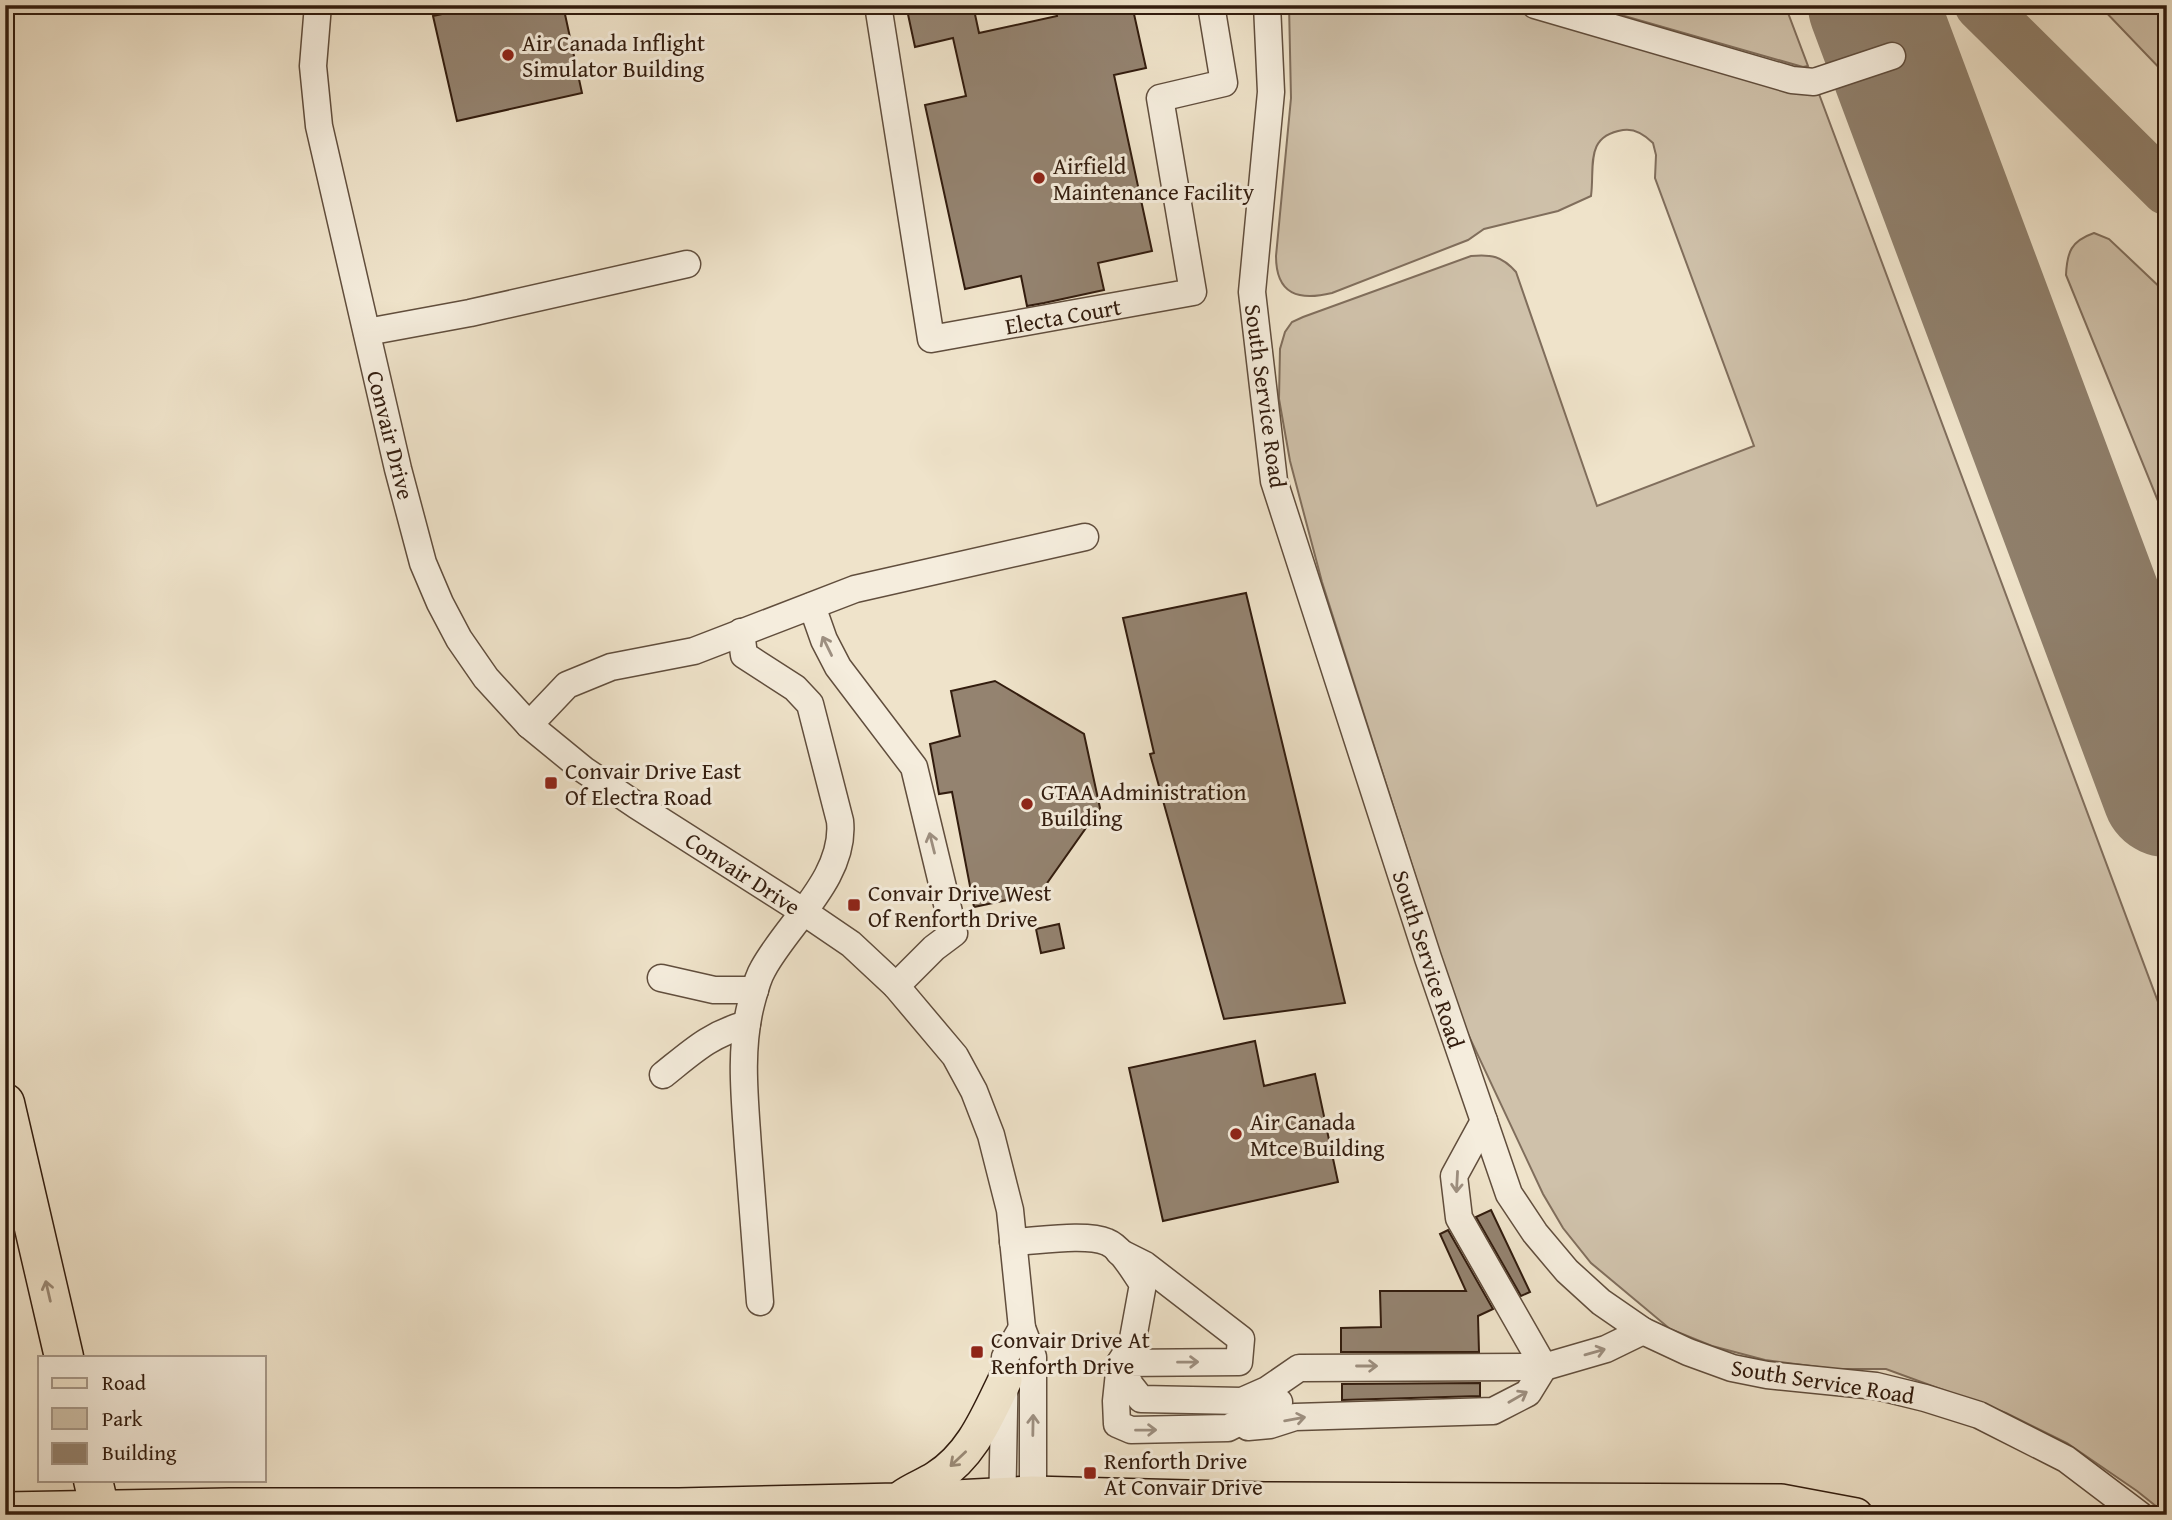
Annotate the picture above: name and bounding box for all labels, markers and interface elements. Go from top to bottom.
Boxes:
place label: Air Canada Inflight Simulator Building [522,26,705,85]
marker: Air Canada Inflight Simulator Building [500,47,516,63]
place label: Airfield Maintenance Facility [1053,149,1255,208]
marker: Airfield Maintenance Facility [1031,170,1047,186]
street label: Electa Court [1002,290,1124,342]
street label: South Service Road [1237,302,1295,491]
street label: Convair Drive [359,367,423,503]
one-way arrow [820,636,834,657]
place label: Convair Drive East Of Electra Road [565,754,741,813]
marker: Convair Drive East Of Electra Road [543,775,559,791]
place label: GTAA Administration Building [1041,775,1247,834]
marker: GTAA Administration Building [1019,796,1035,812]
street label: Convair Drive [679,823,807,923]
one-way arrow [925,832,938,855]
street label: South Service Road [1385,866,1474,1053]
place label: Convair Drive West Of Renforth Drive [868,876,1051,935]
marker: Convair Drive West Of Renforth Drive [846,897,862,913]
place label: Air Canada Mtce Building [1250,1105,1385,1164]
marker: Air Canada Mtce Building [1228,1126,1244,1142]
one-way arrow [1450,1170,1463,1193]
one-way arrow [41,1280,55,1303]
place label: Convair Drive At Renforth Drive [991,1323,1150,1382]
marker: Convair Drive At Renforth Drive [969,1344,985,1360]
one-way arrow [1583,1345,1606,1358]
street label: South Service Road [1729,1350,1918,1412]
legend [38,1356,266,1482]
one-way arrow [1176,1356,1199,1369]
one-way arrow [1355,1359,1378,1373]
text: Road [102,1367,147,1398]
one-way arrow [1508,1390,1528,1404]
text: Park [102,1403,143,1434]
one-way arrow [1283,1412,1306,1425]
one-way arrow [1026,1414,1040,1437]
one-way arrow [1134,1423,1157,1436]
text: Building [102,1437,177,1468]
place label: Renforth Drive At Convair Drive [1104,1444,1263,1503]
one-way arrow [949,1450,967,1467]
marker: Renforth Drive At Convair Drive [1082,1465,1098,1481]

